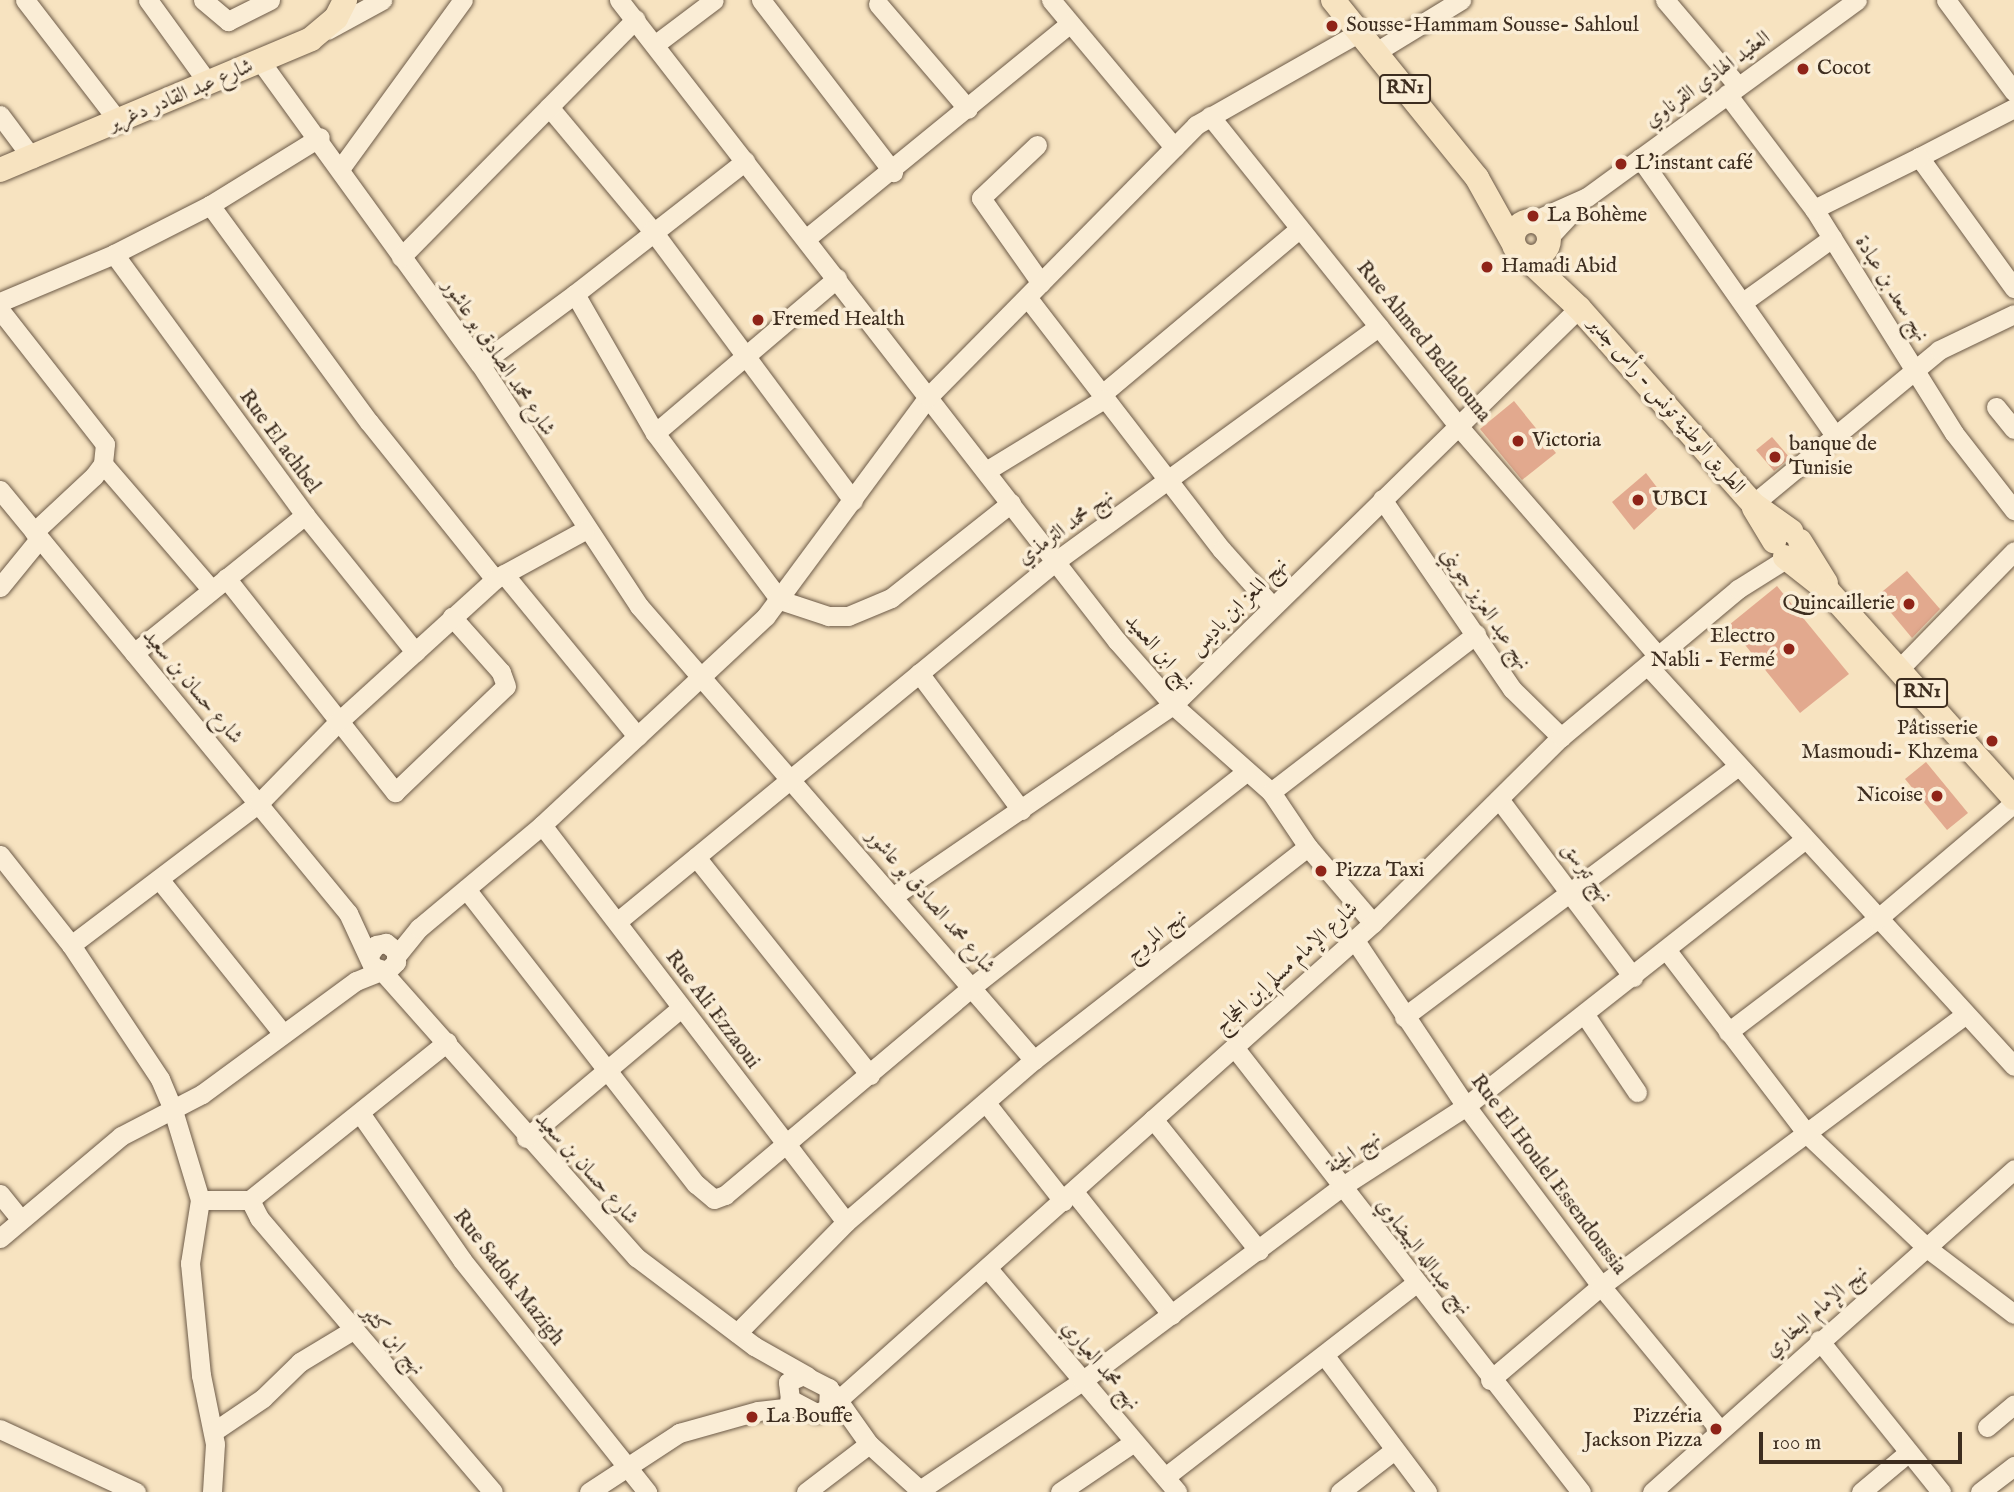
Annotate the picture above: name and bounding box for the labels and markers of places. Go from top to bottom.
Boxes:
place label: Sousse-Hammam Sousse- Sahloul [1346,13,1639,39]
marker: Sousse-Hammam Sousse- Sahloul [1324,18,1340,34]
place label: Cocot [1817,56,1871,82]
marker: Cocot [1795,61,1811,77]
place label: L'instant café [1635,151,1753,177]
marker: L'instant café [1613,156,1629,172]
place label: La Bohème [1547,203,1647,229]
marker: La Bohème [1525,208,1541,224]
place label: Hamadi Abid [1501,254,1617,280]
marker: Hamadi Abid [1479,259,1495,275]
place label: Fremed Health [772,307,905,333]
marker: Fremed Health [750,312,766,328]
place label: Victoria [1532,428,1601,454]
place label: banque de Tunisie [1789,432,1877,482]
marker: Victoria [1510,433,1526,449]
marker: banque de Tunisie [1767,449,1783,465]
place label: UBCI [1652,487,1708,513]
marker: UBCI [1630,492,1646,508]
place label: Quincaillerie [1782,591,1895,617]
marker: Quincaillerie [1901,596,1917,612]
place label: Electro Nabli - Fermé [1651,624,1775,674]
marker: Electro Nabli - Fermé [1781,641,1797,657]
place label: Pâtisserie Masmoudi- Khzema [1801,716,1978,766]
marker: Pâtisserie Masmoudi- Khzema [1984,733,2000,749]
place label: Nicoise [1857,783,1923,809]
marker: Nicoise [1929,788,1945,804]
place label: Pizza Taxi [1335,858,1424,884]
marker: Pizza Taxi [1313,863,1329,879]
place label: La Bouffe [766,1404,853,1430]
place label: Pizzéria Jackson Pizza [1584,1404,1702,1454]
marker: La Bouffe [744,1409,760,1425]
marker: Pizzéria Jackson Pizza [1708,1421,1724,1437]

